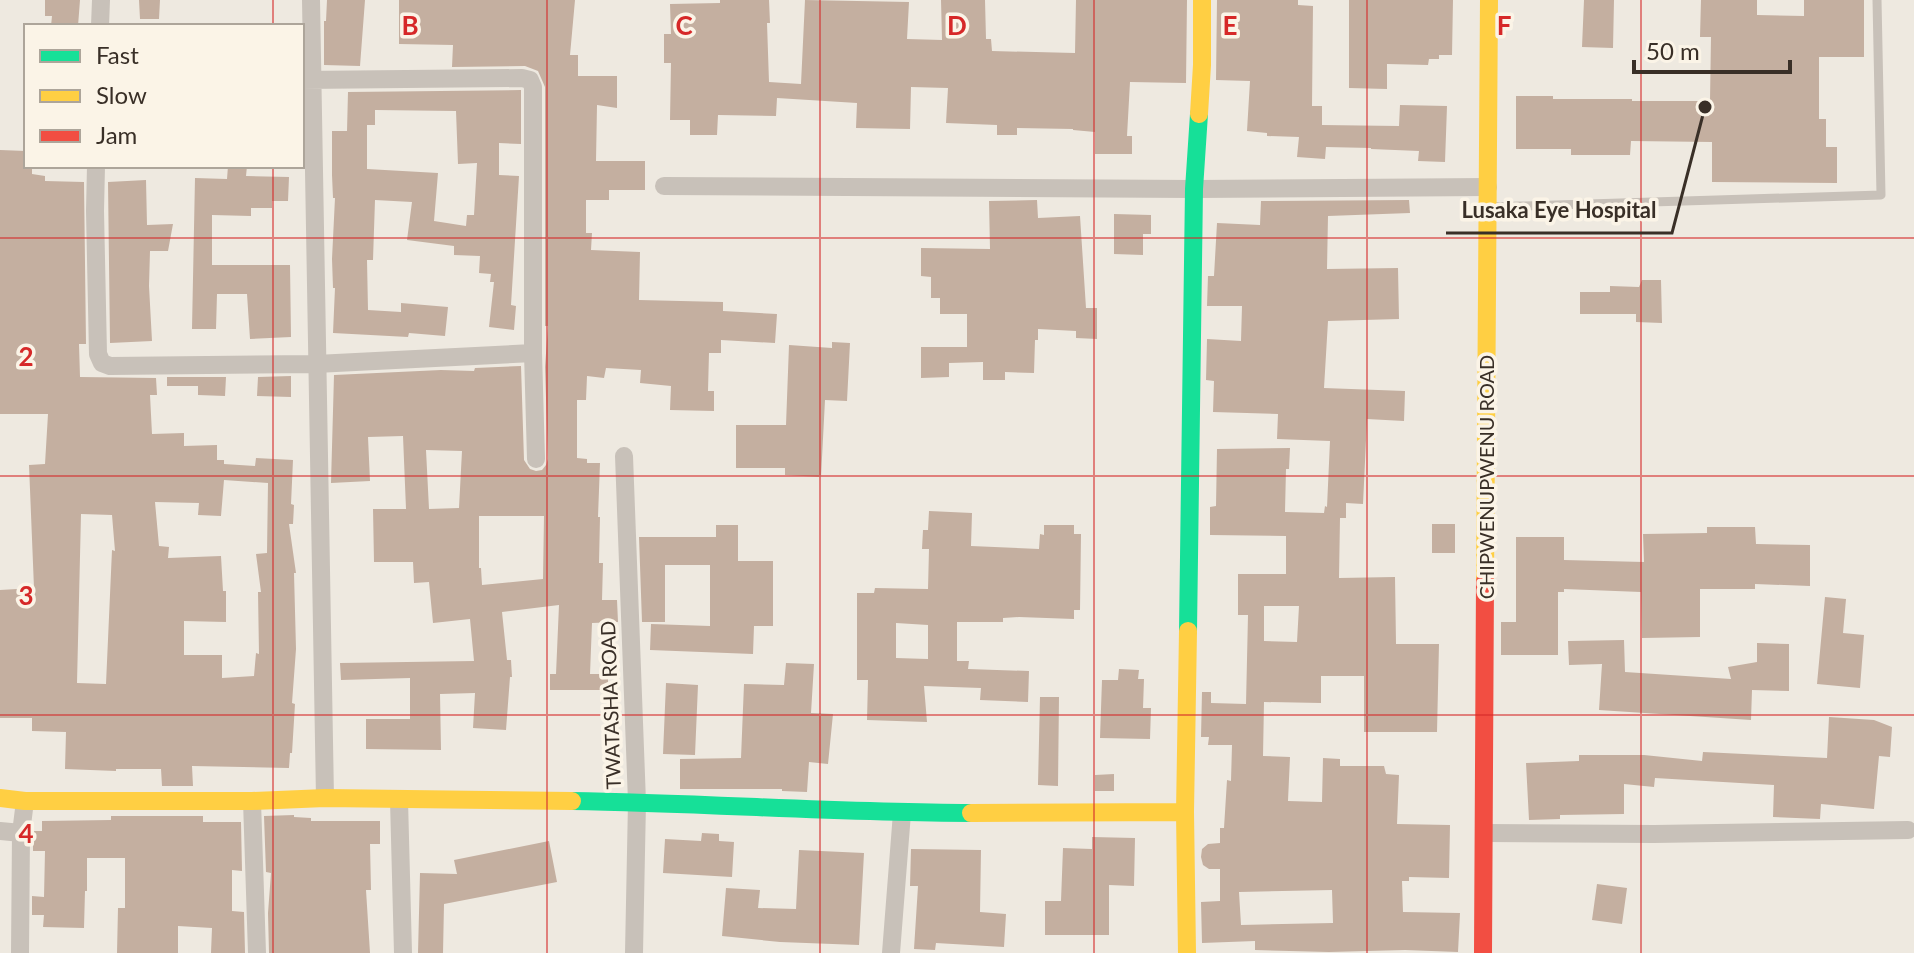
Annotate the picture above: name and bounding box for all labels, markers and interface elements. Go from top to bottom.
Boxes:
text: B [401,9,419,41]
text: C [675,9,693,41]
text: D [947,9,967,41]
text: E [1223,9,1237,41]
text: F [1497,9,1511,41]
legend [24,24,304,168]
scale bar [1634,24,1790,74]
text: 50 m [1646,36,1700,65]
text: Fast [96,40,139,69]
text: Slow [96,80,147,109]
text: Jam [96,120,137,149]
callout: Lusaka Eye Hospital [1446,187,1672,233]
text: Lusaka Eye Hospital [1462,196,1656,223]
text: 2 [18,340,34,372]
street label: CHIPWENUPWENU ROAD [1474,355,1498,599]
text: 3 [18,579,34,611]
street label: TWATASHA ROAD [595,620,625,790]
text: 4 [18,817,34,849]

